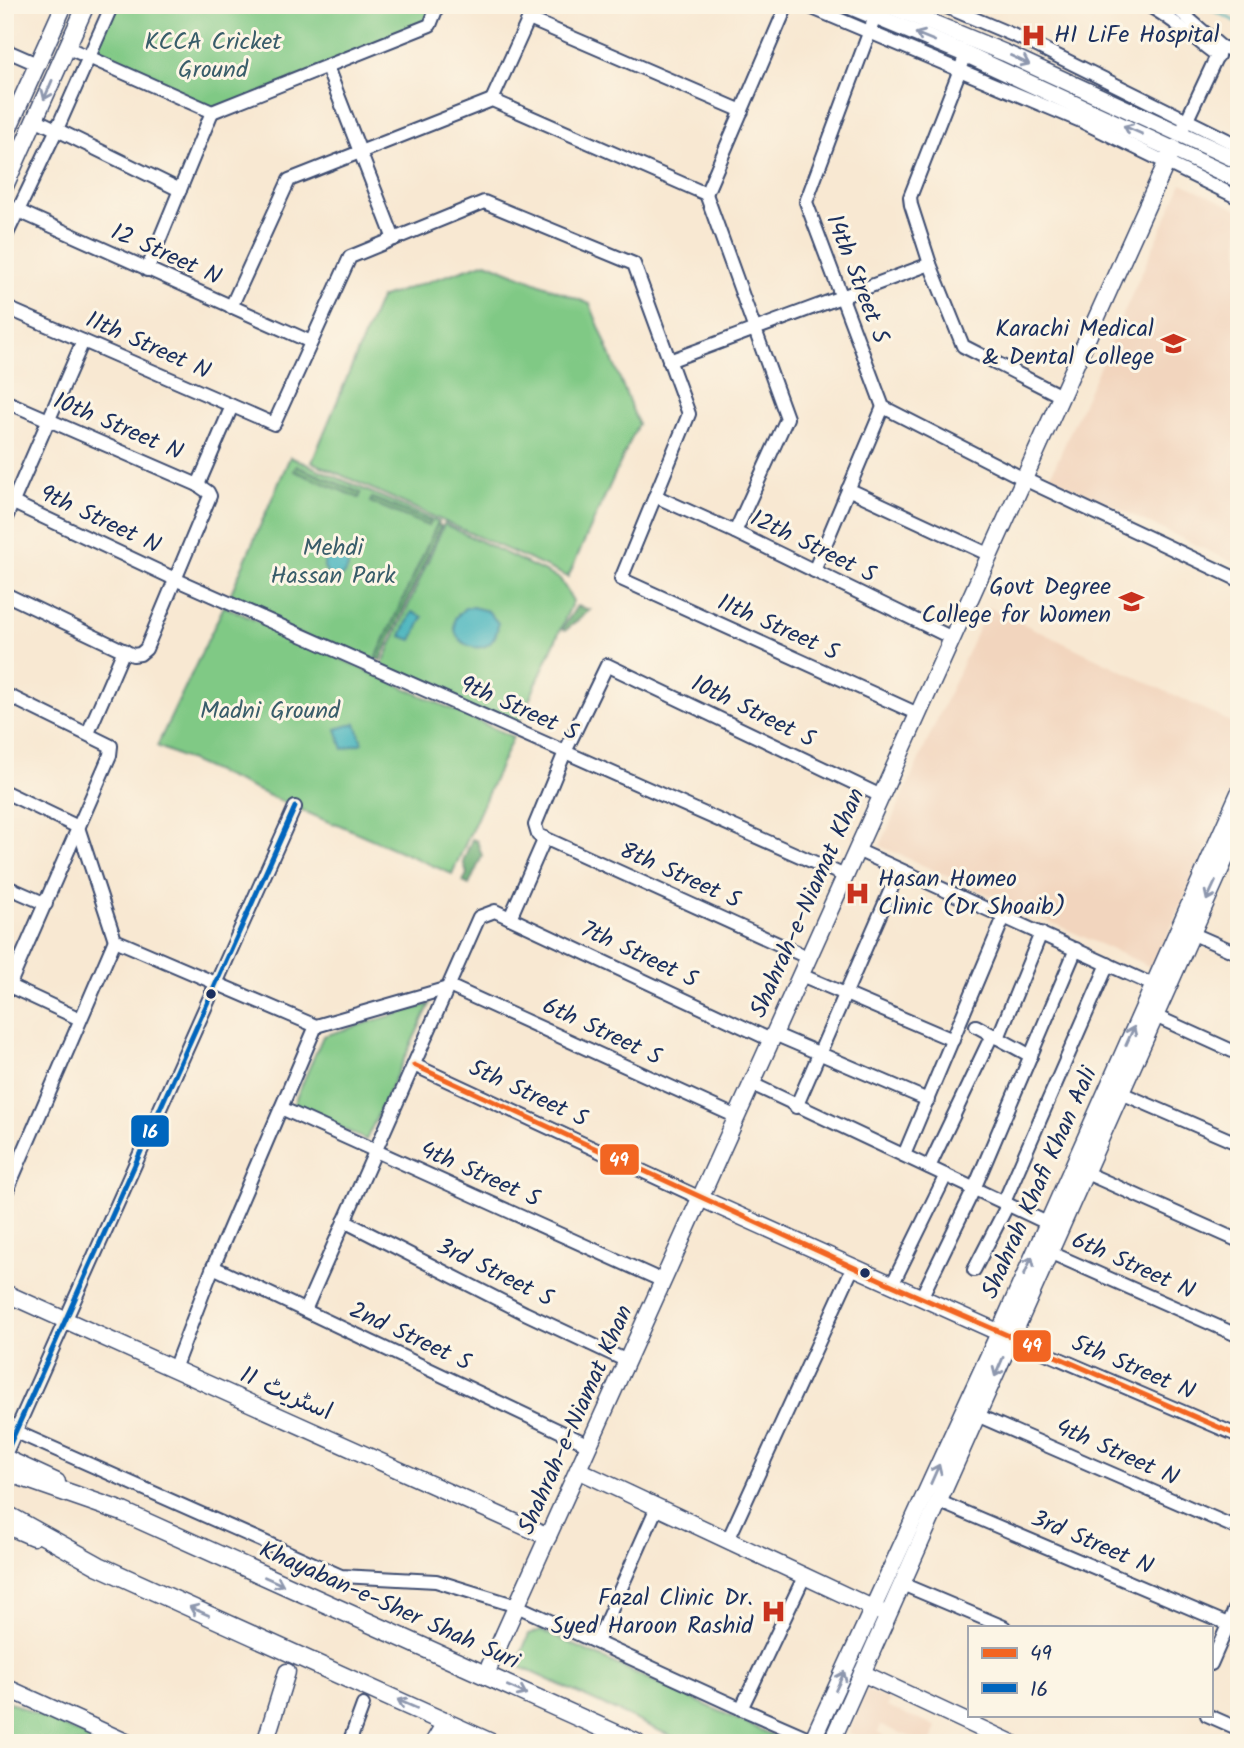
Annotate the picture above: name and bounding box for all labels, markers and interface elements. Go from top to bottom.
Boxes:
place label: HI LiFe Hospital [1054,16,1220,55]
hospital icon: HI LiFe Hospital [1020,21,1048,49]
park label: KCCA Cricket Ground [144,23,282,90]
one-way arrow [915,30,937,43]
one-way arrow [1009,54,1030,67]
one-way arrow [40,79,53,100]
one-way arrow [1123,123,1144,136]
street label: 14th Street S [814,209,900,350]
street label: 12 Street N [104,213,228,297]
street label: 11th Street N [79,301,217,391]
place label: Karachi Medical & Dental College [982,310,1154,377]
school or university icon: Karachi Medical & Dental College [1160,329,1188,357]
street label: 10th Street N [47,382,189,472]
street label: 9th Street N [33,475,167,565]
street label: 12th Street S [743,500,883,595]
park label: Mehdi Hassan Park [271,529,396,596]
place label: Govt Degree College for Women [922,568,1111,635]
street label: 11th Street S [711,584,846,672]
school or university icon: Govt Degree College for Women [1117,587,1145,615]
street label: 9th Street S [453,665,585,753]
street label: 10th Street S [684,665,822,759]
park label: Madni Ground [200,692,341,731]
street label: Shahrah-e-Niamat Khan [740,782,876,1024]
street label: 8th Street S [613,832,747,920]
place label: Hasan Homeo Clinic (Dr Shoaib) [878,860,1066,927]
hospital icon: Hasan Homeo Clinic (Dr Shoaib) [844,879,872,907]
one-way arrow [1204,879,1217,901]
street label: 7th Street S [574,911,705,999]
unlabelled marker [204,987,218,1001]
street label: 6th Street S [536,987,669,1077]
one-way arrow [1124,1026,1137,1047]
street label: 5th Street S [462,1049,594,1139]
street label: Shahrah Khafi Khan Aali [971,1060,1109,1305]
line badge: 16 [130,1114,170,1148]
text: 16 [142,1118,158,1148]
street label: 4th Street S [413,1131,547,1219]
line badge: 49 [599,1143,640,1176]
text: 49 [609,1146,629,1176]
street label: 6th Street N [1065,1221,1201,1311]
street label: 3rd Street S [430,1228,561,1318]
one-way arrow [1022,1256,1035,1278]
unlabelled marker [858,1266,872,1280]
street label: 2nd Street S [342,1292,478,1383]
street label: Shahrah-e-Niamat Khan [508,1299,644,1541]
street label: 5th Street N [1065,1324,1201,1412]
line badge: 49 [1012,1329,1052,1363]
text: 49 [1022,1332,1042,1362]
street label: اسٹریٹ 11 [233,1356,339,1432]
one-way arrow [992,1356,1005,1377]
street label: 4th Street N [1049,1408,1185,1498]
one-way arrow [929,1464,942,1485]
street label: 3rd Street N [1025,1500,1159,1586]
street label: Khayaban-e-Sher Shah Suri [252,1531,527,1682]
one-way arrow [263,1575,284,1588]
place label: Fazal Clinic Dr. Syed Haroon Rashid [551,1579,754,1646]
hospital icon: Fazal Clinic Dr. Syed Haroon Rashid [759,1598,787,1626]
one-way arrow [189,1604,211,1617]
legend [968,1626,1212,1716]
text: 49 [1030,1638,1052,1671]
one-way arrow [834,1671,847,1692]
text: 16 [1030,1674,1048,1707]
one-way arrow [506,1684,528,1697]
one-way arrow [397,1697,418,1710]

